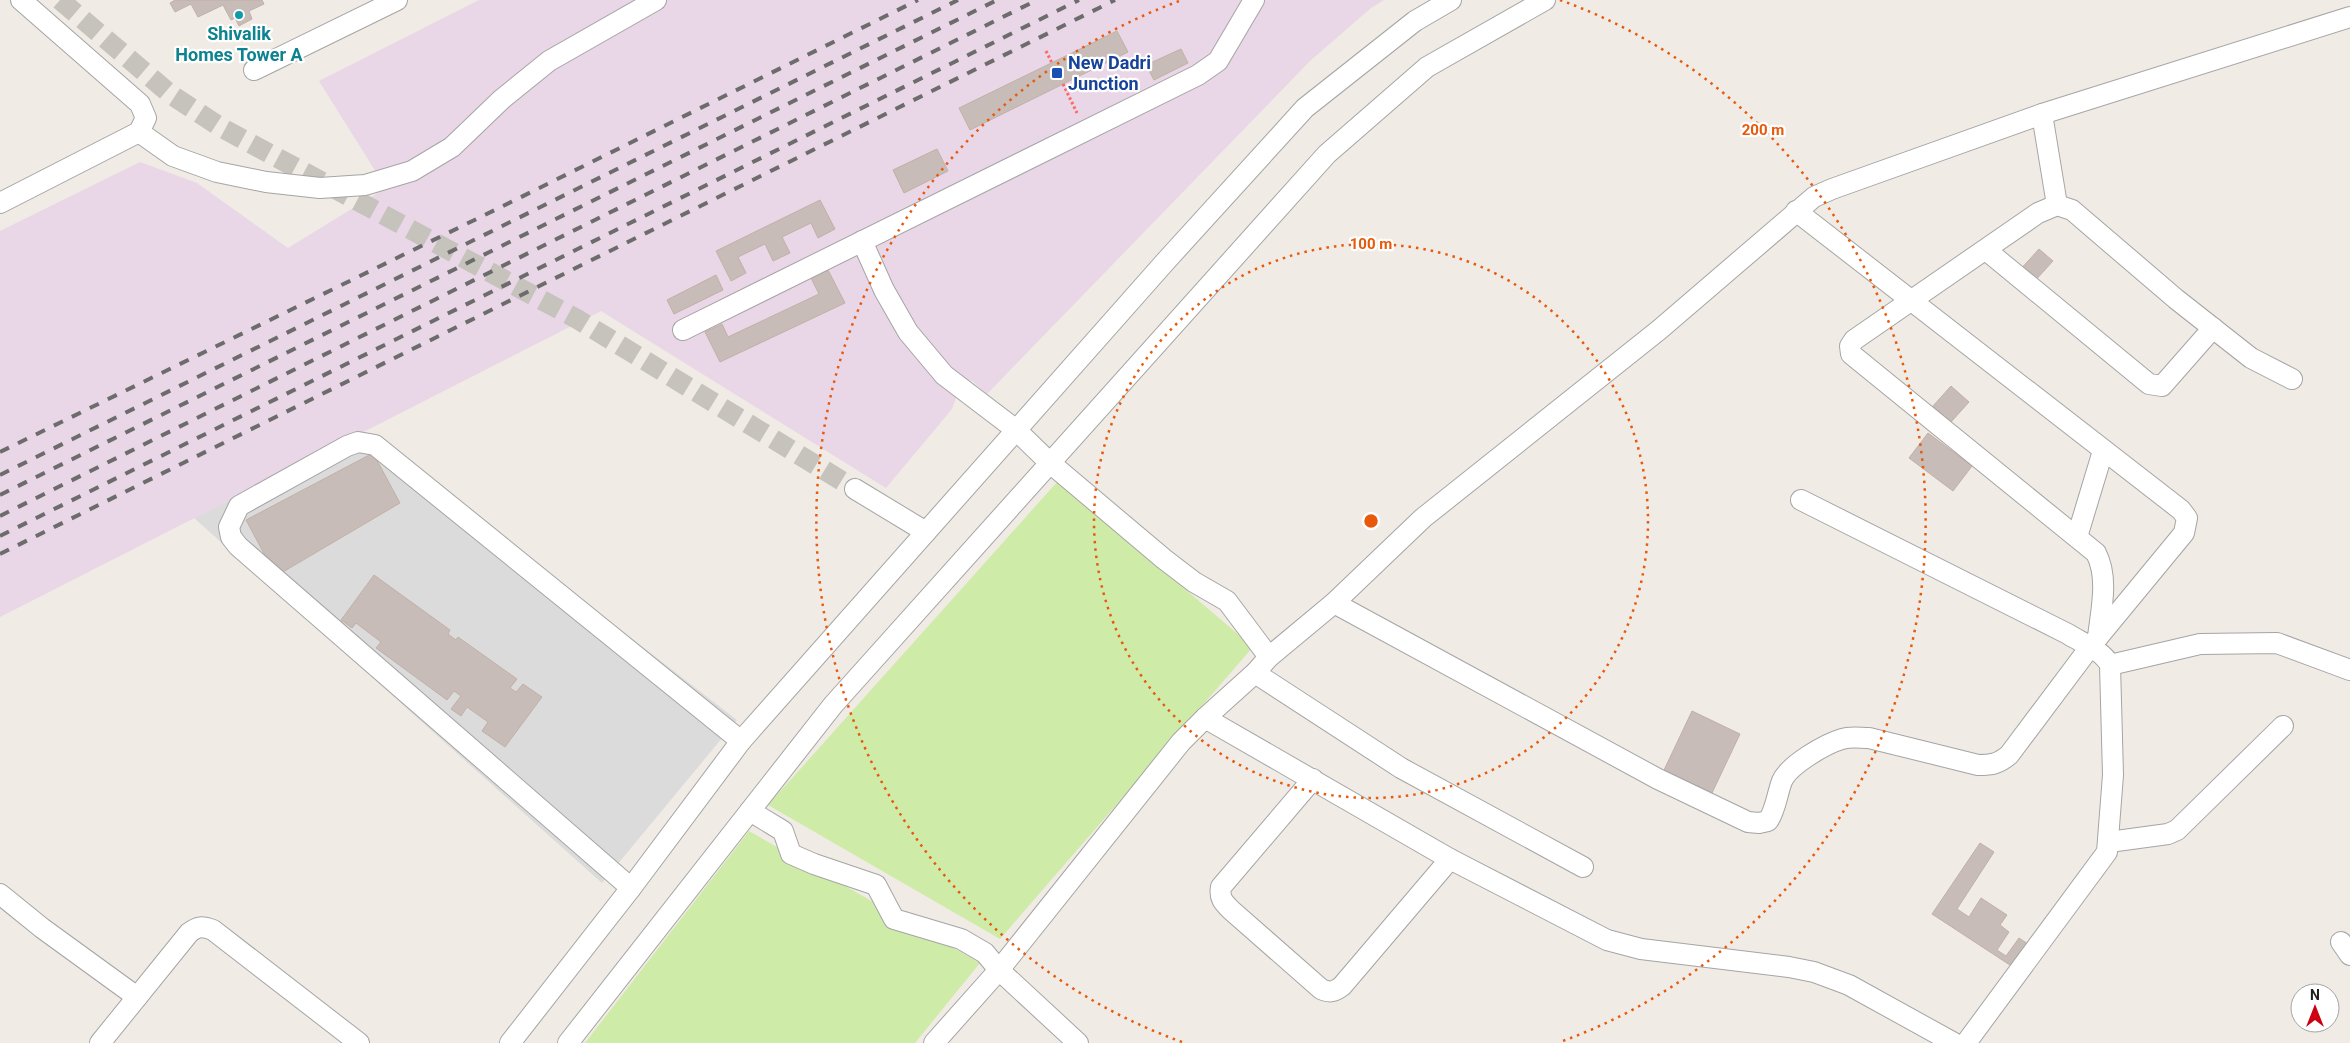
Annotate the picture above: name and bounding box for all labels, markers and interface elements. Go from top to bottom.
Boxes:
marker: Shivalik Homes Tower A [233,9,245,21]
place label: Shivalik Homes Tower A [175,23,304,65]
place label: New Dadri Junction [1068,52,1151,94]
marker: New Dadri Junction [1050,66,1064,80]
text: 200 m [1742,121,1784,139]
text: 100 m [1350,235,1392,253]
centre of rings [1362,512,1380,530]
north arrow [2290,983,2340,1033]
text: N [2310,987,2320,1003]

